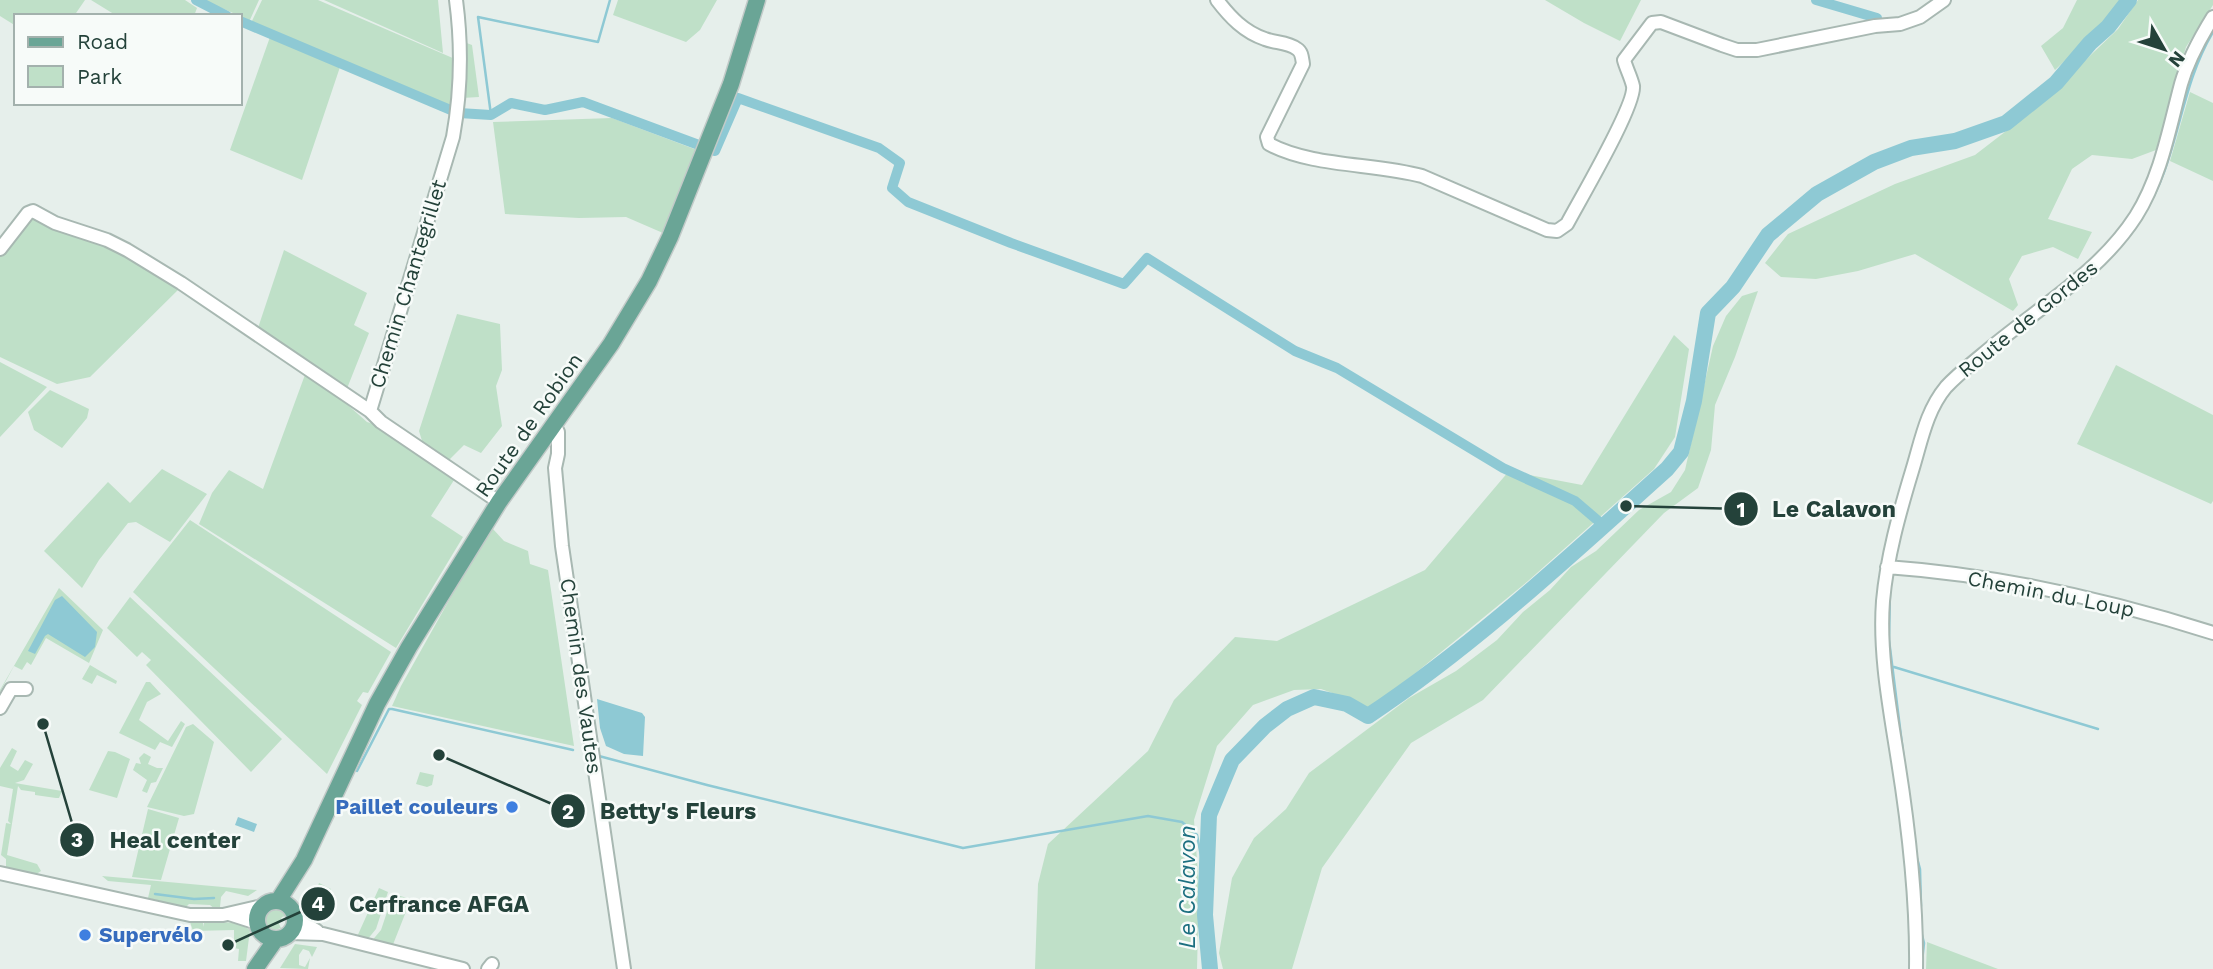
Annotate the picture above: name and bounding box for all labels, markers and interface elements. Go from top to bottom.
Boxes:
legend [14,14,242,105]
north arrow [2129,14,2199,84]
text: Road [77,29,128,54]
text: N [2163,47,2190,72]
text: Park [77,64,122,89]
street label: Chemin Chantegrillet [364,176,451,391]
street label: Route de Gordes [1953,255,2102,382]
street label: Route de Robion [470,348,588,502]
callout: Le Calavon [1723,487,1910,531]
text: Le Calavon [1772,496,1896,523]
text: 1 [1736,497,1746,522]
street label: Chemin du Loup [1965,565,2137,622]
street label: Chemin des Vautes [555,577,608,775]
callout: Betty's Fleurs [551,789,771,833]
place label: Paillet couleurs [335,794,498,819]
text: Betty's Fleurs [600,798,756,825]
marker: Paillet couleurs [504,799,520,815]
text: 2 [562,799,574,824]
callout: Heal center [60,818,255,862]
water label: Le Calavon [1174,825,1201,949]
text: 3 [71,827,83,852]
text: Heal center [109,827,241,854]
callout: Cerfrance AFGA [300,882,544,926]
text: 4 [311,891,325,916]
text: Cerfrance AFGA [349,891,530,918]
place label: Supervélo [99,922,203,947]
marker: Supervélo [77,927,93,943]

